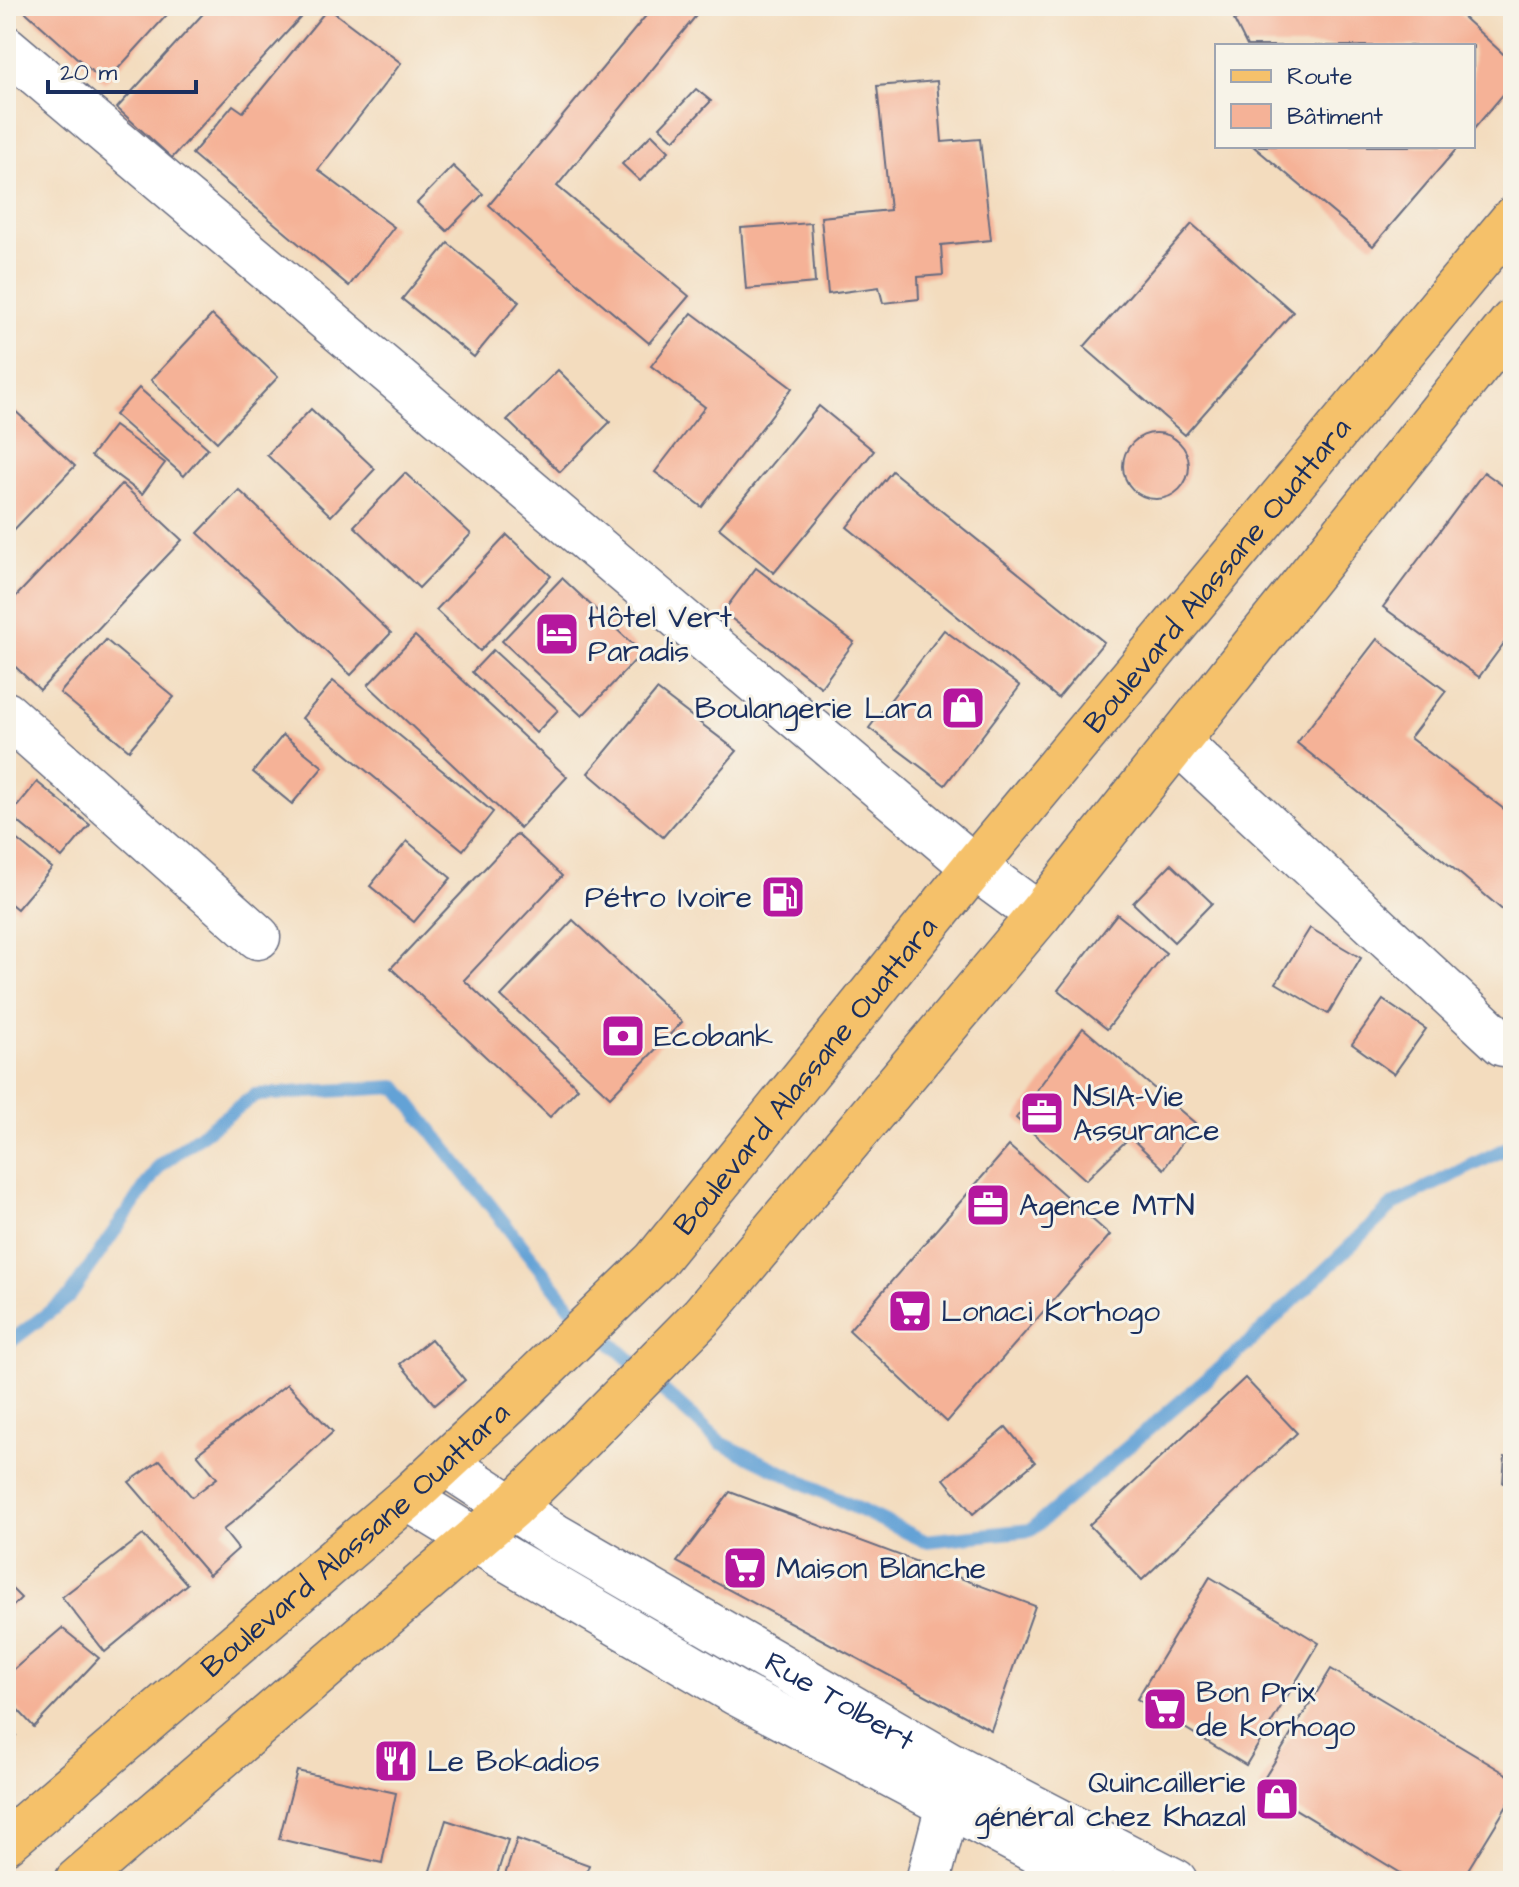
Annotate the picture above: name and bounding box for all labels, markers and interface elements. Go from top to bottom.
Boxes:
scale bar [48,44,196,94]
legend [1215,44,1475,148]
text: 20 m [60,56,117,90]
text: Route [1287,60,1353,94]
text: Bâtiment [1287,100,1383,134]
street label: Boulevard Alassane Ouattara [1074,409,1361,743]
place label: Hôtel Vert Paradis [588,597,732,673]
hotel icon: Hôtel Vert Paradis [533,610,581,658]
shop icon: Boulangerie Lara [939,684,987,732]
place label: Boulangerie Lara [695,688,932,731]
fuel station icon: Pétro Ivoire [759,873,807,921]
place label: Pétro Ivoire [585,877,752,919]
street label: Boulevard Alassane Ouattara [664,908,948,1244]
bank icon: Ecobank [599,1012,647,1060]
place label: Ecobank [654,1016,773,1058]
place label: NSIA-Vie Assurance [1073,1076,1220,1152]
office icon: NSIA-Vie Assurance [1018,1089,1066,1137]
office icon: Agence MTN [964,1181,1012,1229]
place label: Agence MTN [1019,1185,1194,1228]
supermarket icon: Lonaci Korhogo [886,1287,934,1335]
place label: Lonaci Korhogo [941,1291,1160,1334]
street label: Boulevard Alassane Ouattara [192,1393,519,1688]
supermarket icon: Maison Blanche [721,1544,769,1592]
place label: Maison Blanche [776,1548,986,1590]
street label: Rue Tolbert [757,1641,922,1761]
place label: Bon Prix de Korhogo [1196,1672,1355,1749]
supermarket icon: Bon Prix de Korhogo [1141,1685,1189,1733]
restaurant icon: Le Bokadios [372,1737,420,1785]
place label: Le Bokadios [427,1741,600,1783]
place label: Quincaillerie général chez Khazal [974,1762,1246,1839]
shop icon: Quincaillerie général chez Khazal [1253,1775,1301,1823]

